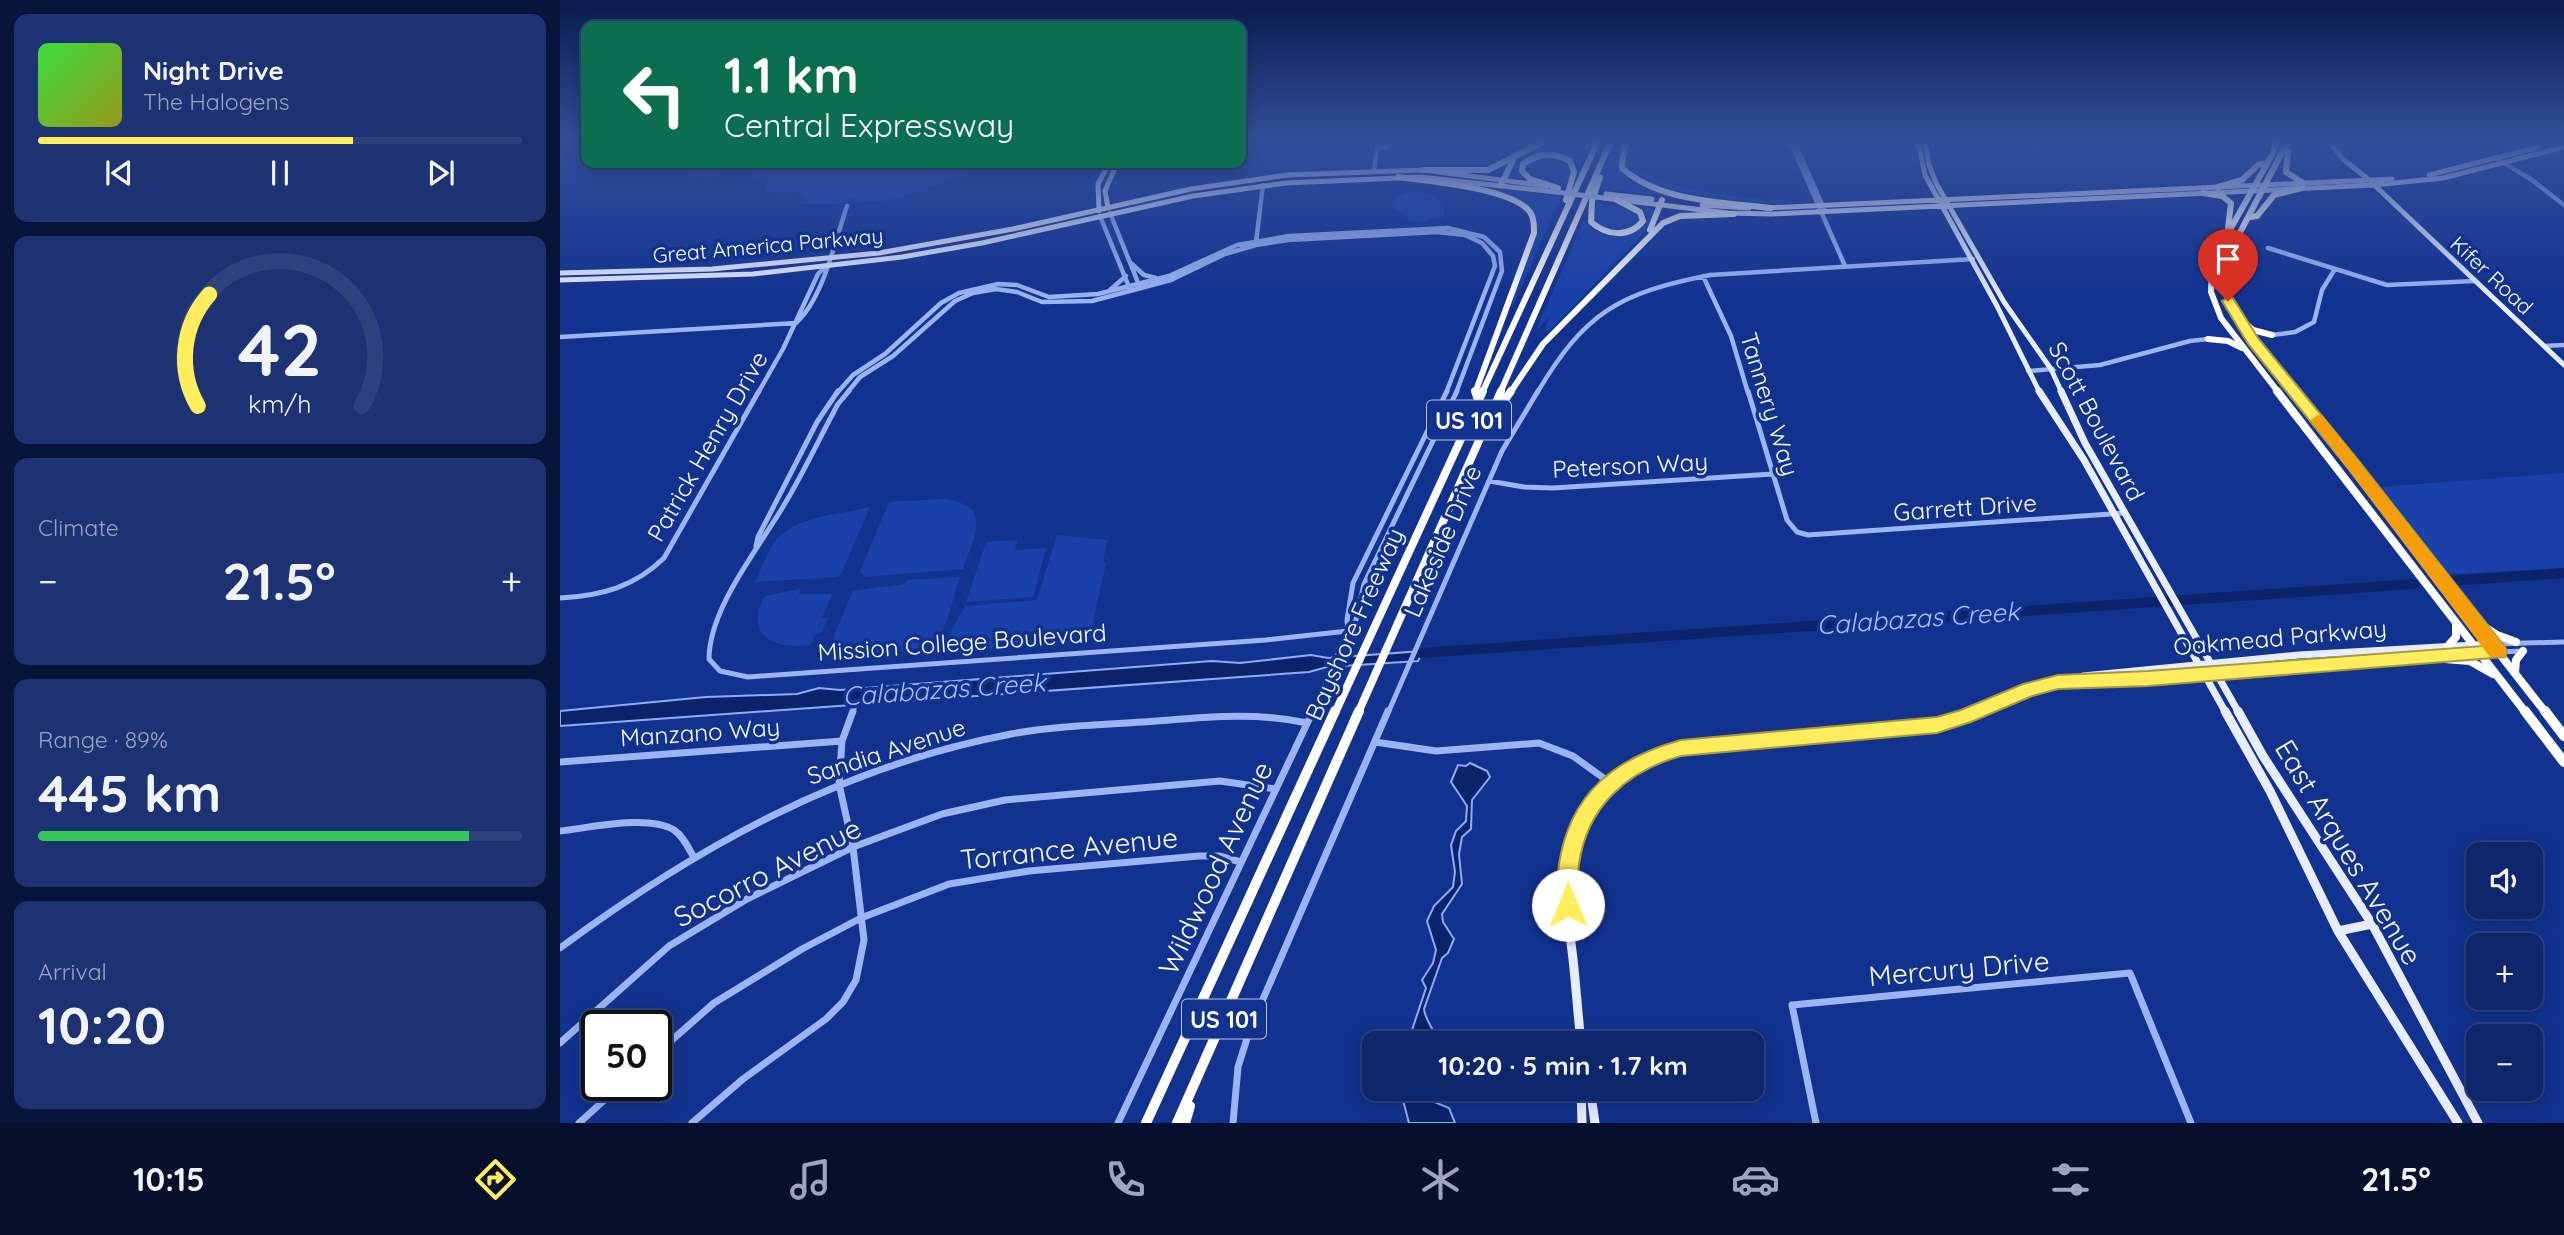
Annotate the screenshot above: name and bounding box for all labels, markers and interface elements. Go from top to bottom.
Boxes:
text: 1.1 km [724,44,859,105]
icon: left [609,49,700,140]
text: Night Drive [143,54,284,87]
text: The Halogens [143,87,290,116]
text: Central Expressway [724,105,1014,145]
icon: previous [100,154,138,192]
icon: pause [261,154,299,192]
icon: next [422,154,460,192]
street label: Great America Parkway [652,222,884,268]
pin [2198,229,2258,301]
street label: Kifer Road [2445,230,2539,320]
icon: arrive [2209,240,2247,278]
text: 42 [238,303,322,394]
street label: Tannery Way [1734,329,1806,479]
street label: Scott Boulevard [2042,336,2152,506]
street label: Patrick Henry Drive [640,345,774,547]
text: km/h [248,387,312,418]
road number: US 101 [1427,400,1511,440]
street label: Peterson Way [1551,446,1709,484]
street label: Lakeside Drive [1397,461,1487,621]
street label: Garrett Drive [1892,487,2038,527]
text: Climate [38,513,119,542]
street label: Bayshore Freeway [1298,523,1410,725]
text: 21.5° [223,548,336,613]
text: − [38,557,58,605]
text: + [501,557,522,605]
water label: Calabazas Creek [1815,594,2023,642]
street label: Oakmead Parkway [2172,613,2388,661]
street label: Mission College Boulevard [817,617,1107,667]
water label: Calabazas Creek [841,665,1049,713]
street label: Manzano Way [619,711,781,753]
street label: Sandia Avenue [803,711,969,791]
text: Range · 89% [38,725,168,754]
street label: East Arques Avenue [2268,733,2430,971]
street label: Wildwood Avenue [1150,756,1280,980]
text: 445 km [38,760,221,825]
street label: Socorro Avenue [668,810,866,934]
street label: Torrance Avenue [958,819,1180,877]
map controls [2466,842,2543,1101]
button: sound [2466,842,2543,919]
position arrow [1531,868,1605,942]
button: + [2466,933,2543,1010]
street label: Mercury Drive [1867,943,2051,993]
text: Arrival [38,957,107,986]
text: 10:20 [38,992,166,1057]
road number: US 101 [1182,1000,1266,1038]
speed limit sign: 50 [581,1010,672,1101]
button: − [2466,1024,2543,1101]
text: 10:20 · 5 min · 1.7 km [1438,1049,1688,1082]
icon: directions [471,1155,520,1204]
icon: music [786,1155,835,1204]
icon: phone [1101,1155,1150,1204]
icon: climate [1416,1155,1465,1204]
icon: car [1731,1155,1780,1204]
icon: filters [2046,1155,2095,1204]
text: 10:15 [133,1159,205,1199]
text: 21.5° [2361,1159,2431,1199]

